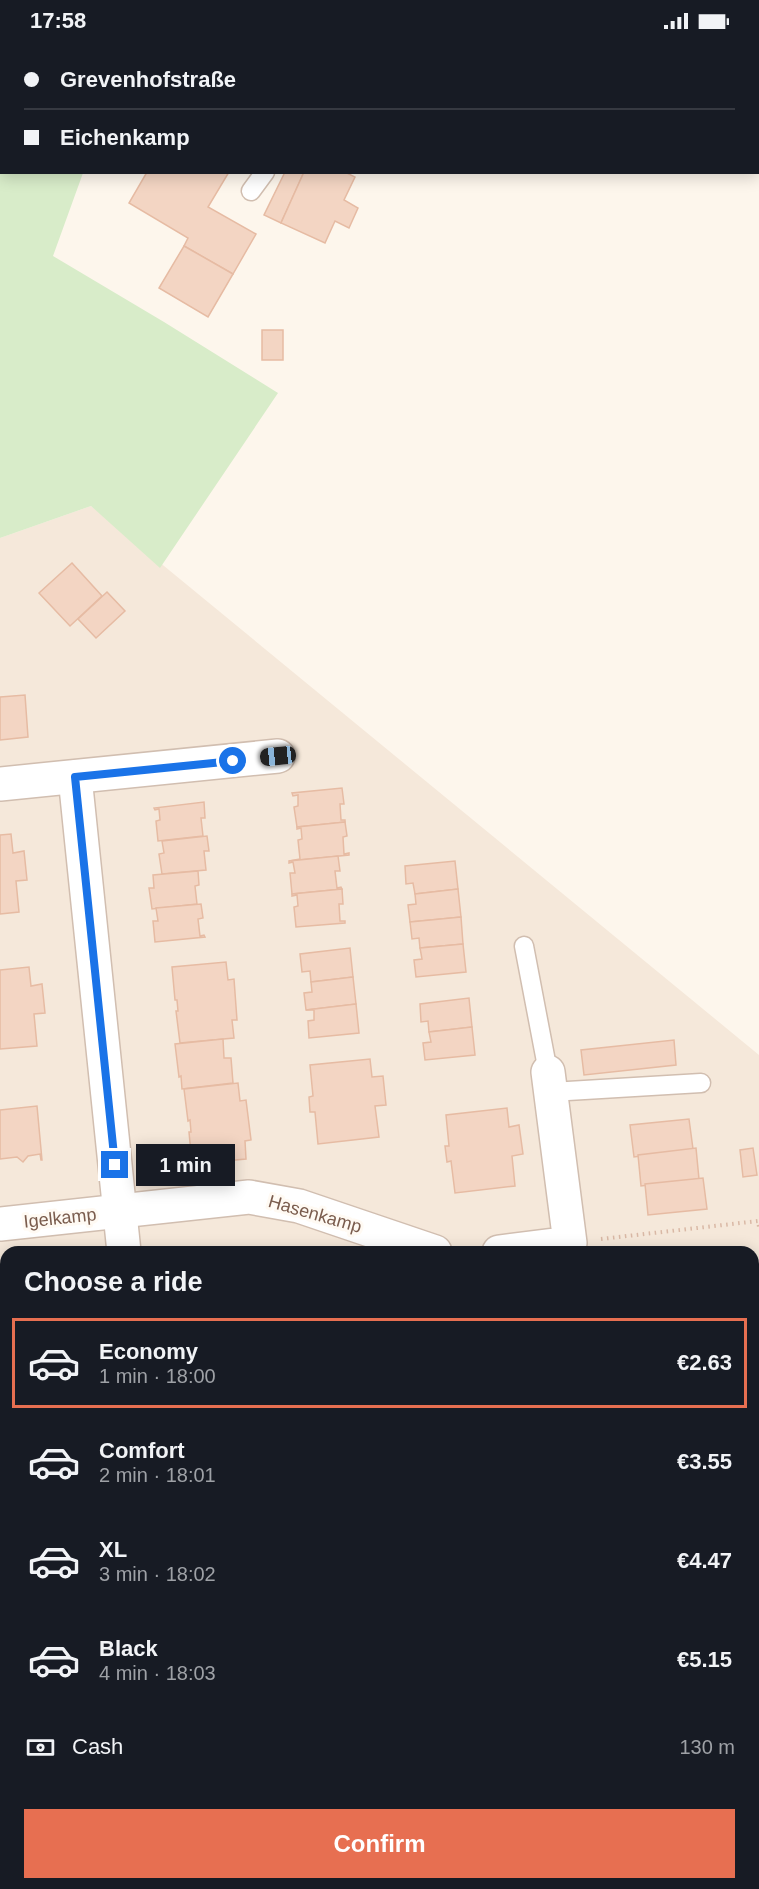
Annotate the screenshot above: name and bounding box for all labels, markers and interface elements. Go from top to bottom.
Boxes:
text: 17:58 [30,8,86,33]
text: Grevenhofstraße [60,67,236,92]
text: Eichenkamp [60,125,190,150]
car [259,745,297,767]
route start [219,747,246,774]
callout: 1 min [136,1144,235,1186]
route end [101,1151,128,1178]
text: 1 min [159,1154,212,1176]
street label: Hasenkamp [266,1191,364,1237]
street label: Igelkamp [23,1204,97,1232]
text: Choose a ride [24,1267,203,1297]
icon: car [27,1336,81,1390]
text: Economy [99,1339,198,1364]
text: €2.63 [677,1350,732,1375]
text: 1 min · 18:00 [99,1365,216,1387]
icon: car [27,1435,81,1489]
text: Comfort [99,1438,185,1463]
text: €3.55 [677,1449,732,1474]
text: 2 min · 18:01 [99,1464,216,1486]
icon: car [27,1534,81,1588]
text: XL [99,1537,127,1562]
text: €4.47 [677,1548,732,1573]
text: 3 min · 18:02 [99,1563,216,1585]
icon: car [27,1633,81,1687]
text: Black [99,1636,158,1661]
text: €5.15 [677,1647,732,1672]
text: 4 min · 18:03 [99,1662,216,1684]
icon: cash [24,1731,57,1764]
text: Cash [72,1734,123,1759]
text: 130 m [679,1736,735,1758]
button: Confirm [24,1809,735,1878]

